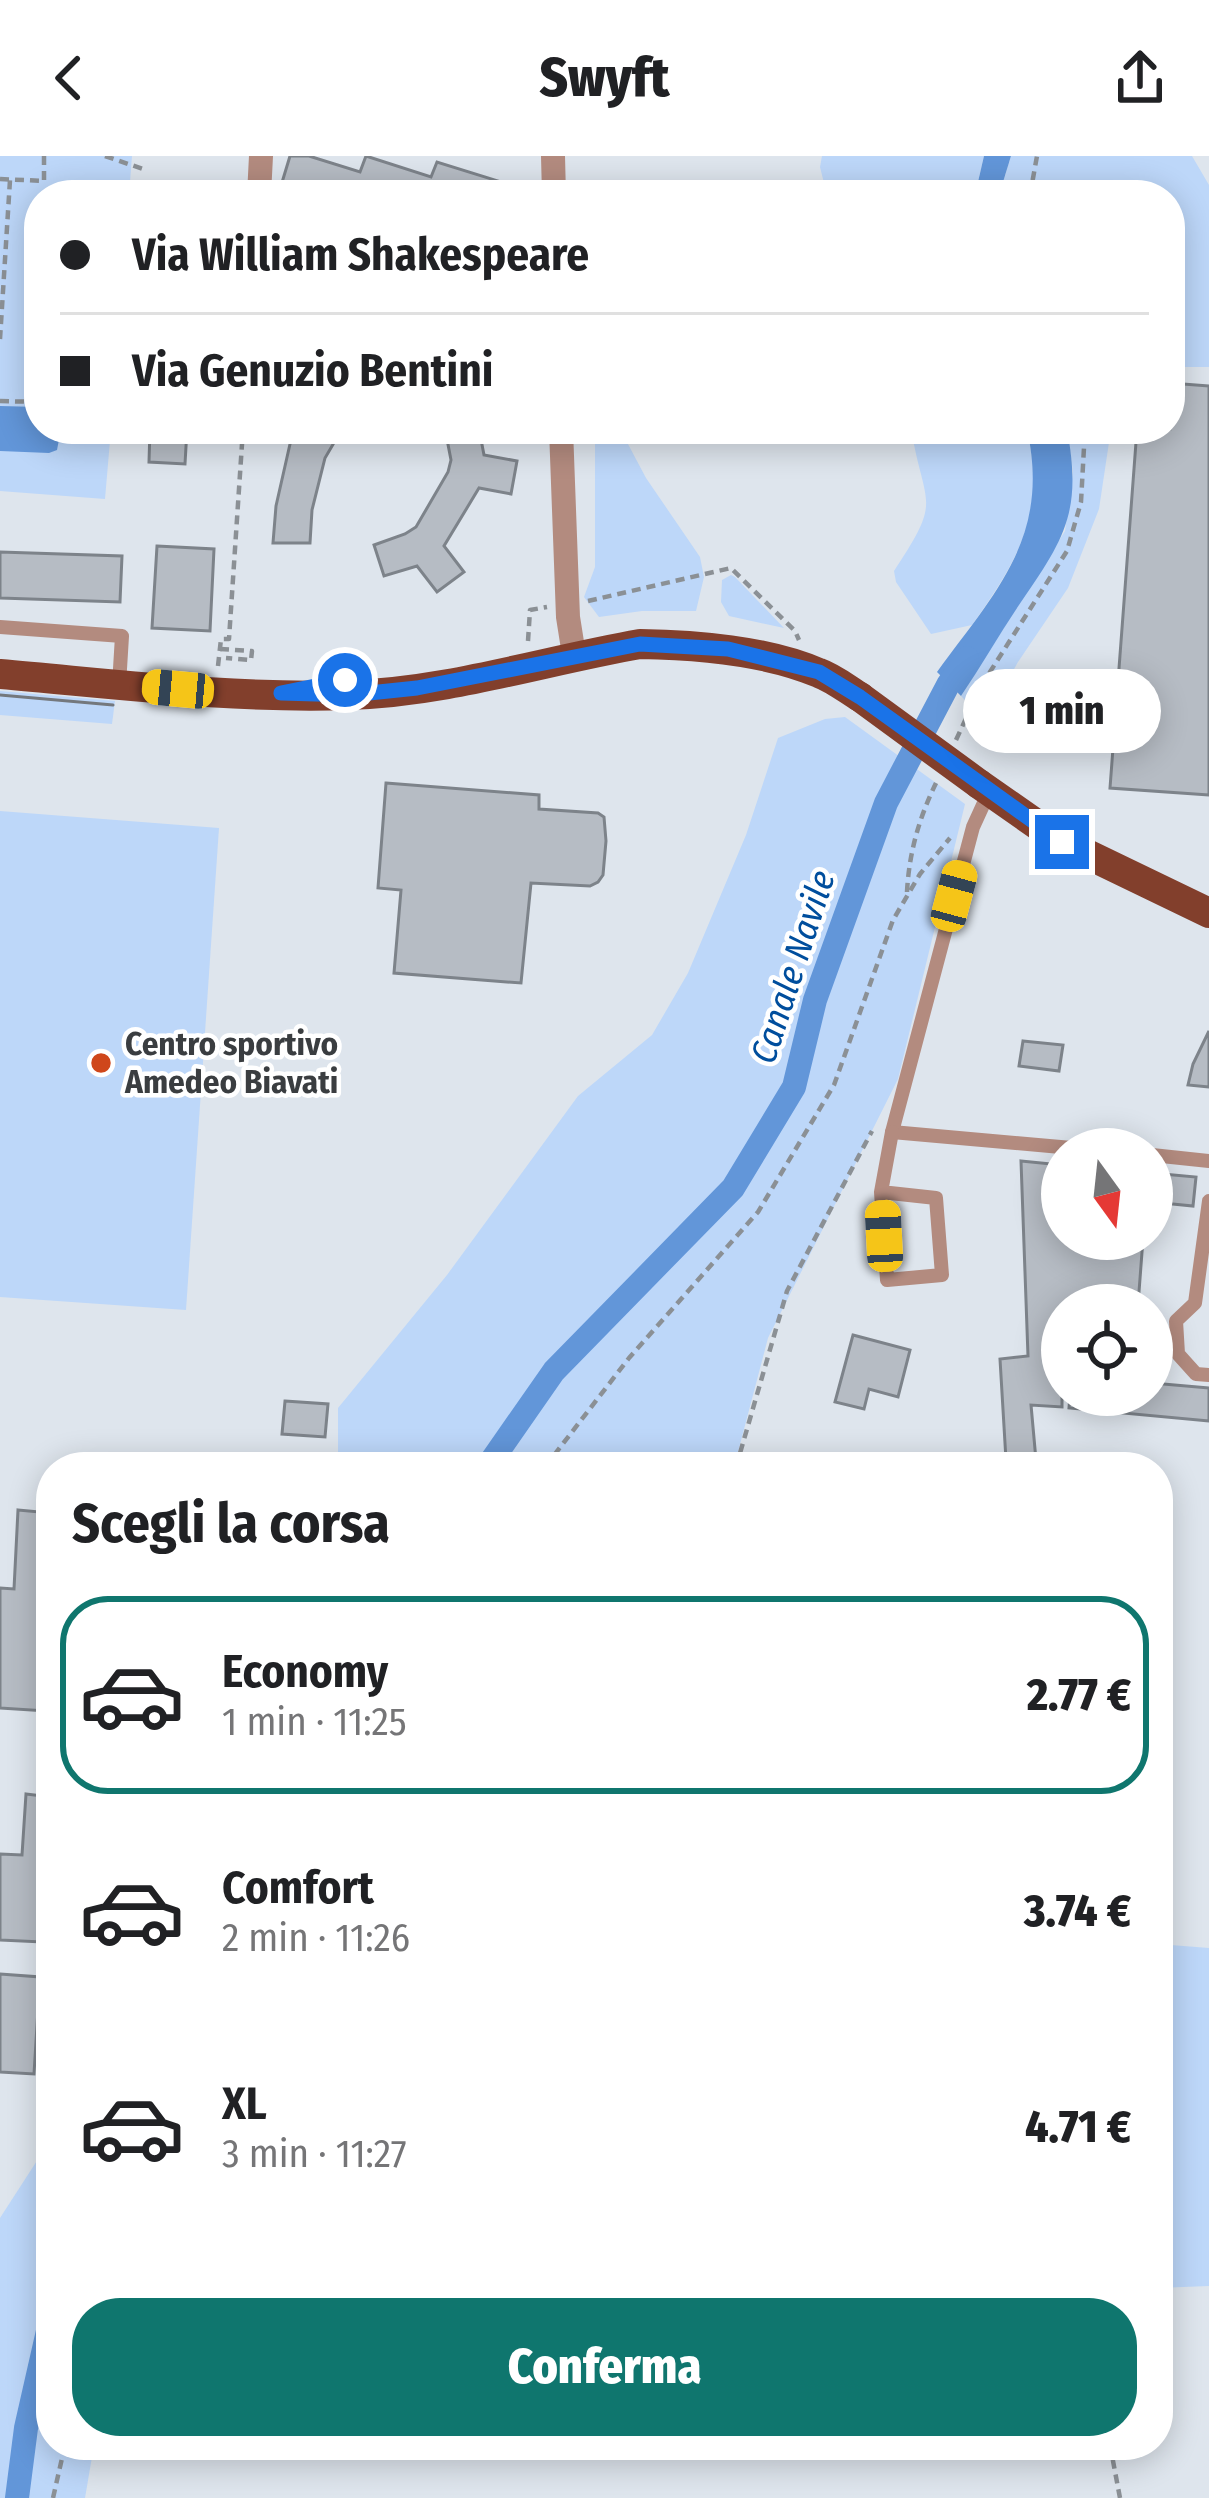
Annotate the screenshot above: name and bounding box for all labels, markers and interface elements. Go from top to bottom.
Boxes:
icon: back [36,45,102,111]
icon: share [1107,45,1173,111]
text: Swyft [540,46,669,110]
text: Via William Shakespeare [132,228,589,282]
text: Via Genuzio Bentini [132,344,493,398]
route start [318,653,372,707]
car [141,668,215,710]
callout: 1 min [963,668,1161,752]
text: 1 min [1020,688,1104,734]
route end [1035,815,1089,869]
car [927,857,981,935]
water label: Canale Navile [741,865,845,1069]
place label: Centro sportivo Amedeo Biavati [124,1024,338,1102]
marker: Centro sportivo Amedeo Biavati [88,1050,114,1076]
north arrow [1041,1128,1173,1260]
map controls [1041,1128,1173,1416]
car [864,1199,904,1273]
button: locate [1041,1284,1173,1416]
text: Scegli la corsa [72,1492,390,1556]
icon: car [78,1641,186,1749]
text: Economy [222,1645,388,1699]
text: 2.77 € [1027,1668,1131,1722]
text: 1 min · 11:25 [222,1699,407,1745]
icon: car [78,1857,186,1965]
text: Comfort [222,1861,374,1915]
text: 3.74 € [1024,1884,1131,1938]
text: 2 min · 11:26 [222,1915,410,1961]
icon: car [78,2073,186,2181]
text: XL [222,2077,267,2131]
text: 4.71 € [1025,2100,1131,2154]
text: 3 min · 11:27 [222,2131,407,2177]
button: Conferma [72,2298,1137,2436]

